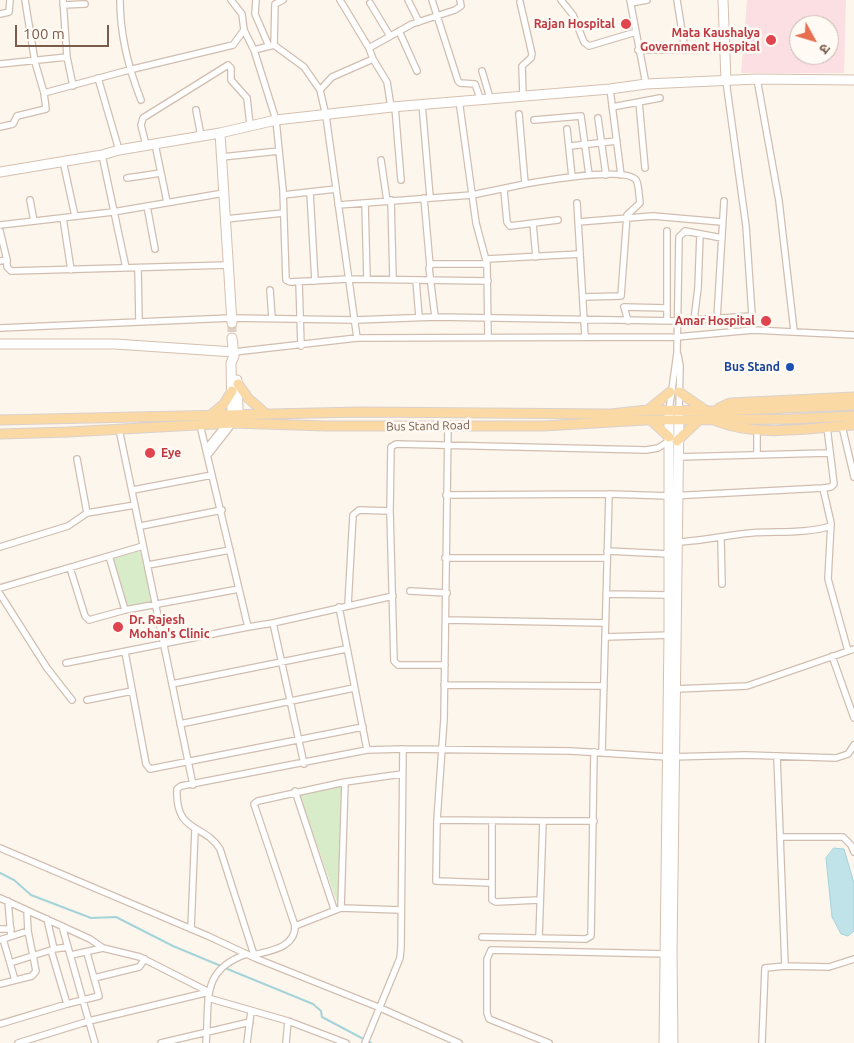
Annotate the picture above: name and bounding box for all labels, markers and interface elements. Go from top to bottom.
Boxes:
scale bar [18,15,111,47]
north arrow [789,15,839,65]
place label: Rajan Hospital [534,17,615,31]
marker: Rajan Hospital [619,17,633,31]
text: 100 m [23,25,65,42]
place label: Mata Kaushalya Government Hospital [640,26,760,54]
marker: Mata Kaushalya Government Hospital [764,33,778,47]
text: उ [816,41,834,57]
place label: Amar Hospital [675,314,755,328]
marker: Amar Hospital [759,314,773,328]
place label: Bus Stand [724,360,780,374]
marker: Bus Stand [784,361,796,373]
street label: Bus Stand Road [386,418,470,434]
marker: Eye [143,446,157,460]
place label: Eye [161,446,181,460]
place label: Dr. Rajesh Mohan's Clinic [129,613,210,641]
marker: Dr. Rajesh Mohan's Clinic [111,620,125,634]

